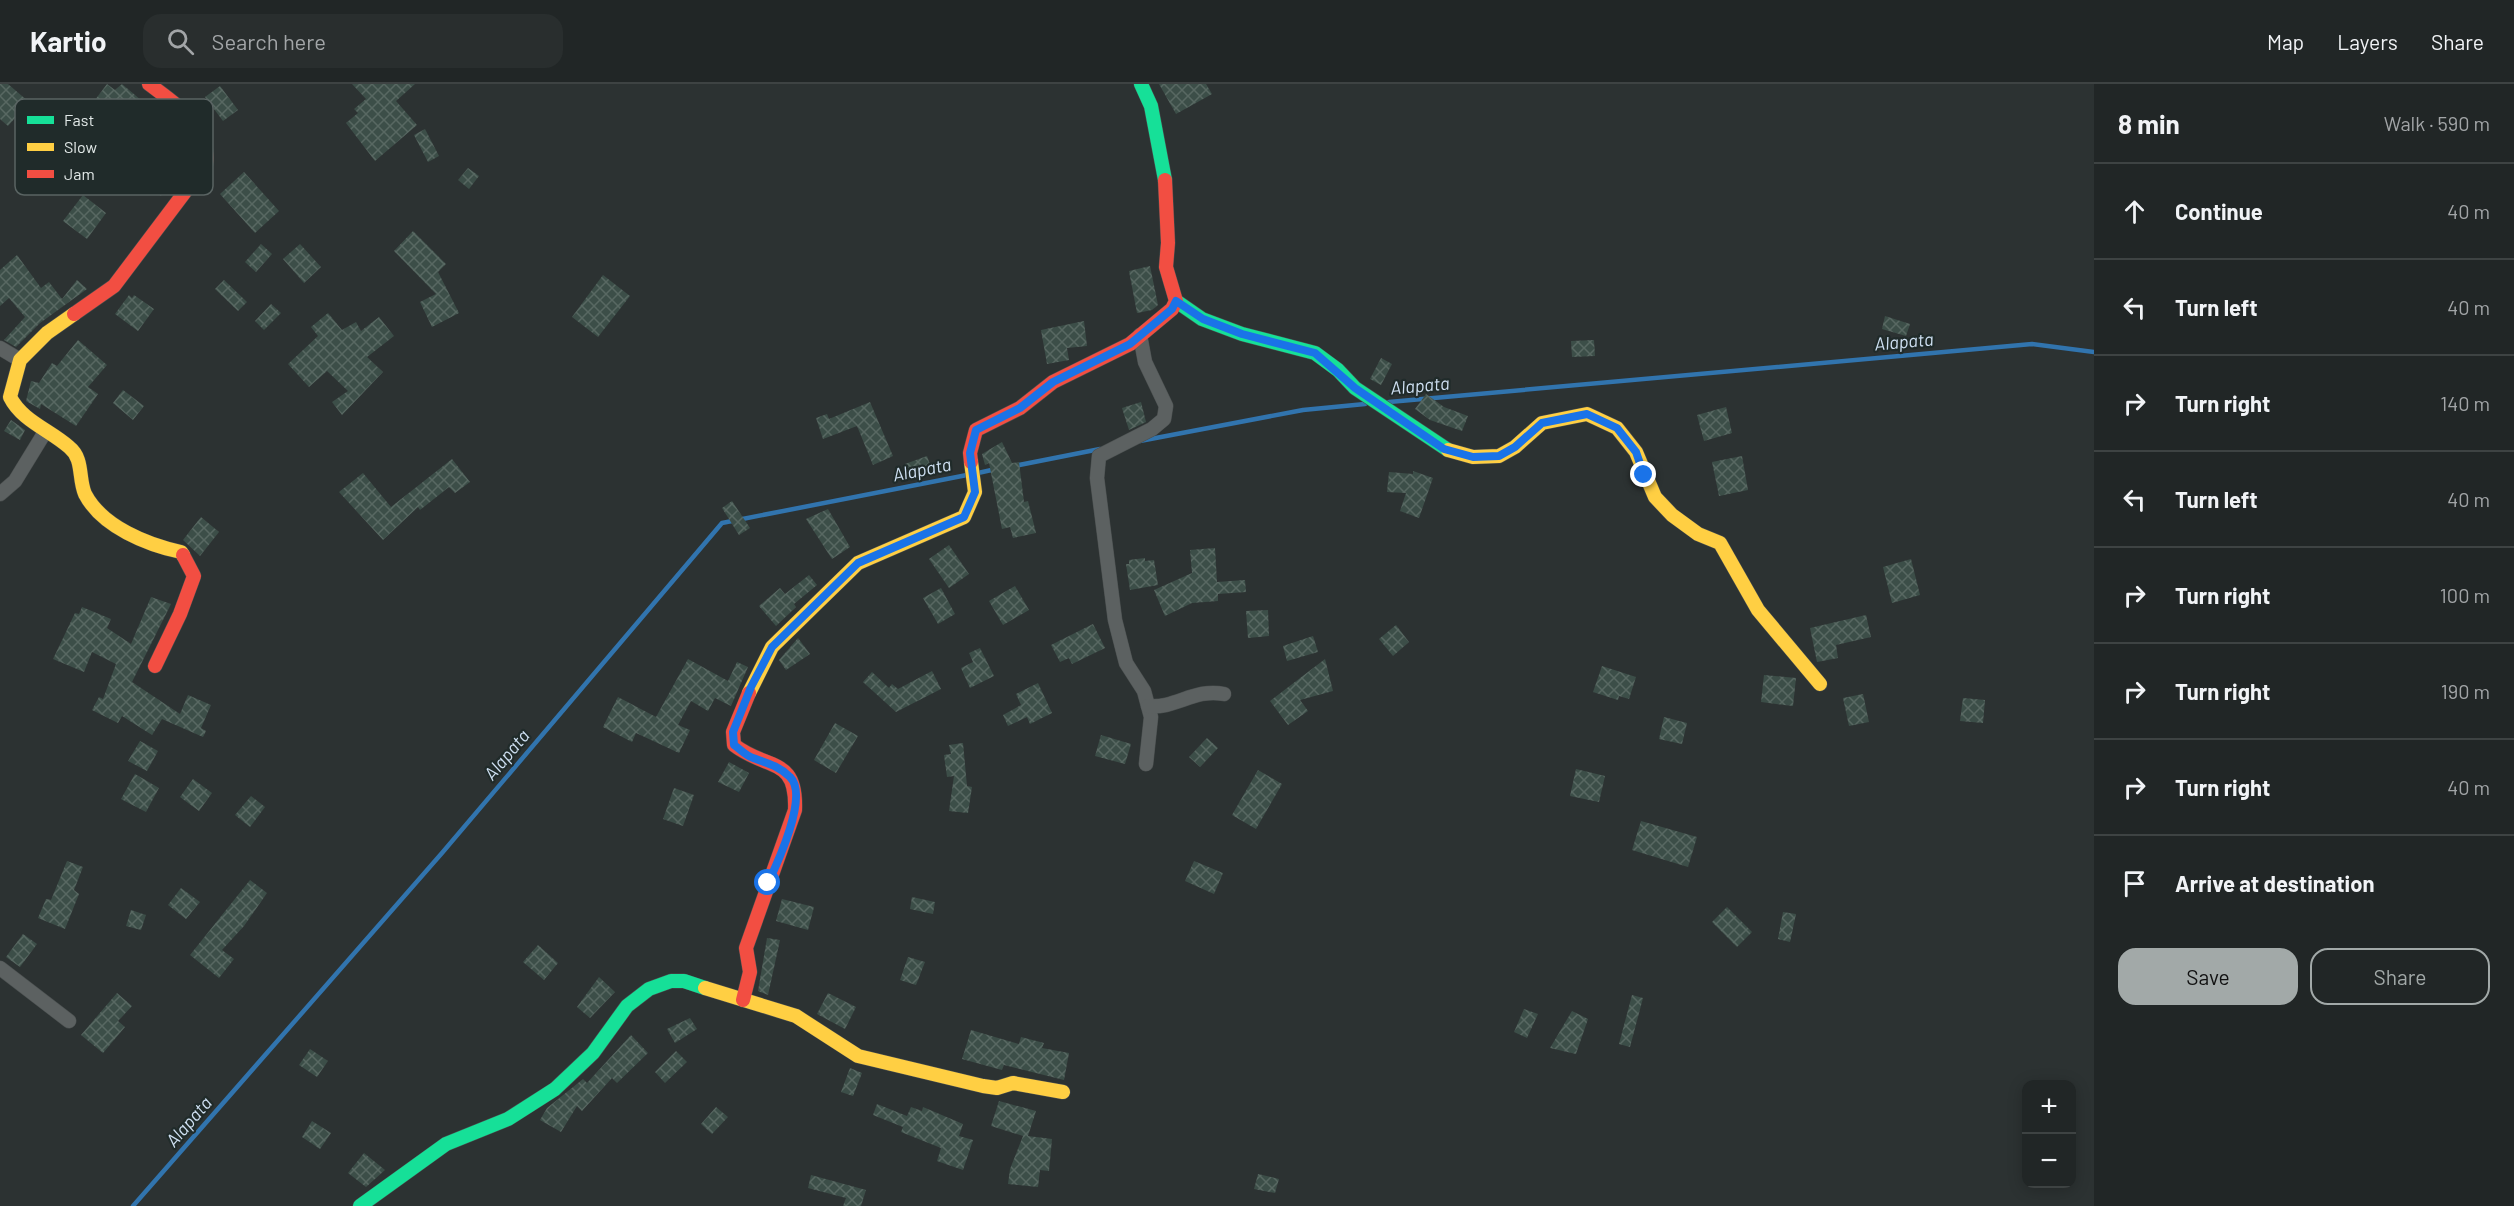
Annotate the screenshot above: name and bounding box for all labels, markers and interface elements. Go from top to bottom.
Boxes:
search box [143,14,563,68]
text: Kartio [30,24,107,58]
icon: search [164,25,197,58]
text: Search here [212,28,326,54]
text: Map [2267,29,2304,54]
text: Layers [2337,29,2398,54]
text: Share [2431,29,2484,54]
legend [15,99,213,195]
text: 8 min [2118,108,2180,139]
text: Fast [64,110,94,129]
text: Walk · 590 m [2384,111,2490,135]
text: Slow [64,137,97,156]
text: Jam [64,164,95,183]
icon: ahead [2118,195,2151,228]
text: Continue [2175,198,2263,224]
text: 40 m [2447,199,2490,223]
icon: left [2118,291,2151,324]
text: Turn left [2175,294,2258,320]
text: 40 m [2447,295,2490,319]
water label: Alapata [1874,327,1934,355]
water label: Alapata [1390,371,1450,399]
icon: right [2118,387,2151,420]
text: Turn right [2175,390,2270,416]
text: 140 m [2440,391,2490,415]
water label: Alapata [891,453,953,485]
route end [1630,461,1656,487]
icon: left [2118,483,2151,516]
text: Turn left [2175,486,2258,512]
text: 40 m [2447,487,2490,511]
icon: right [2118,579,2151,612]
text: Turn right [2175,582,2270,608]
text: 100 m [2440,583,2490,607]
icon: right [2118,675,2151,708]
text: Turn right [2175,678,2270,704]
text: 190 m [2441,679,2490,703]
water label: Alapata [479,725,534,784]
icon: right [2118,771,2151,804]
text: Turn right [2175,774,2270,800]
text: 40 m [2447,775,2490,799]
icon: arrive [2118,867,2151,900]
route start [754,869,780,895]
text: Arrive at destination [2175,870,2374,896]
button: Save [2118,948,2298,1005]
button: Share [2310,948,2490,1005]
map controls [2022,1080,2076,1188]
button: + [2022,1080,2076,1134]
water label: Alapata [161,1092,216,1151]
button: − [2022,1134,2076,1188]

